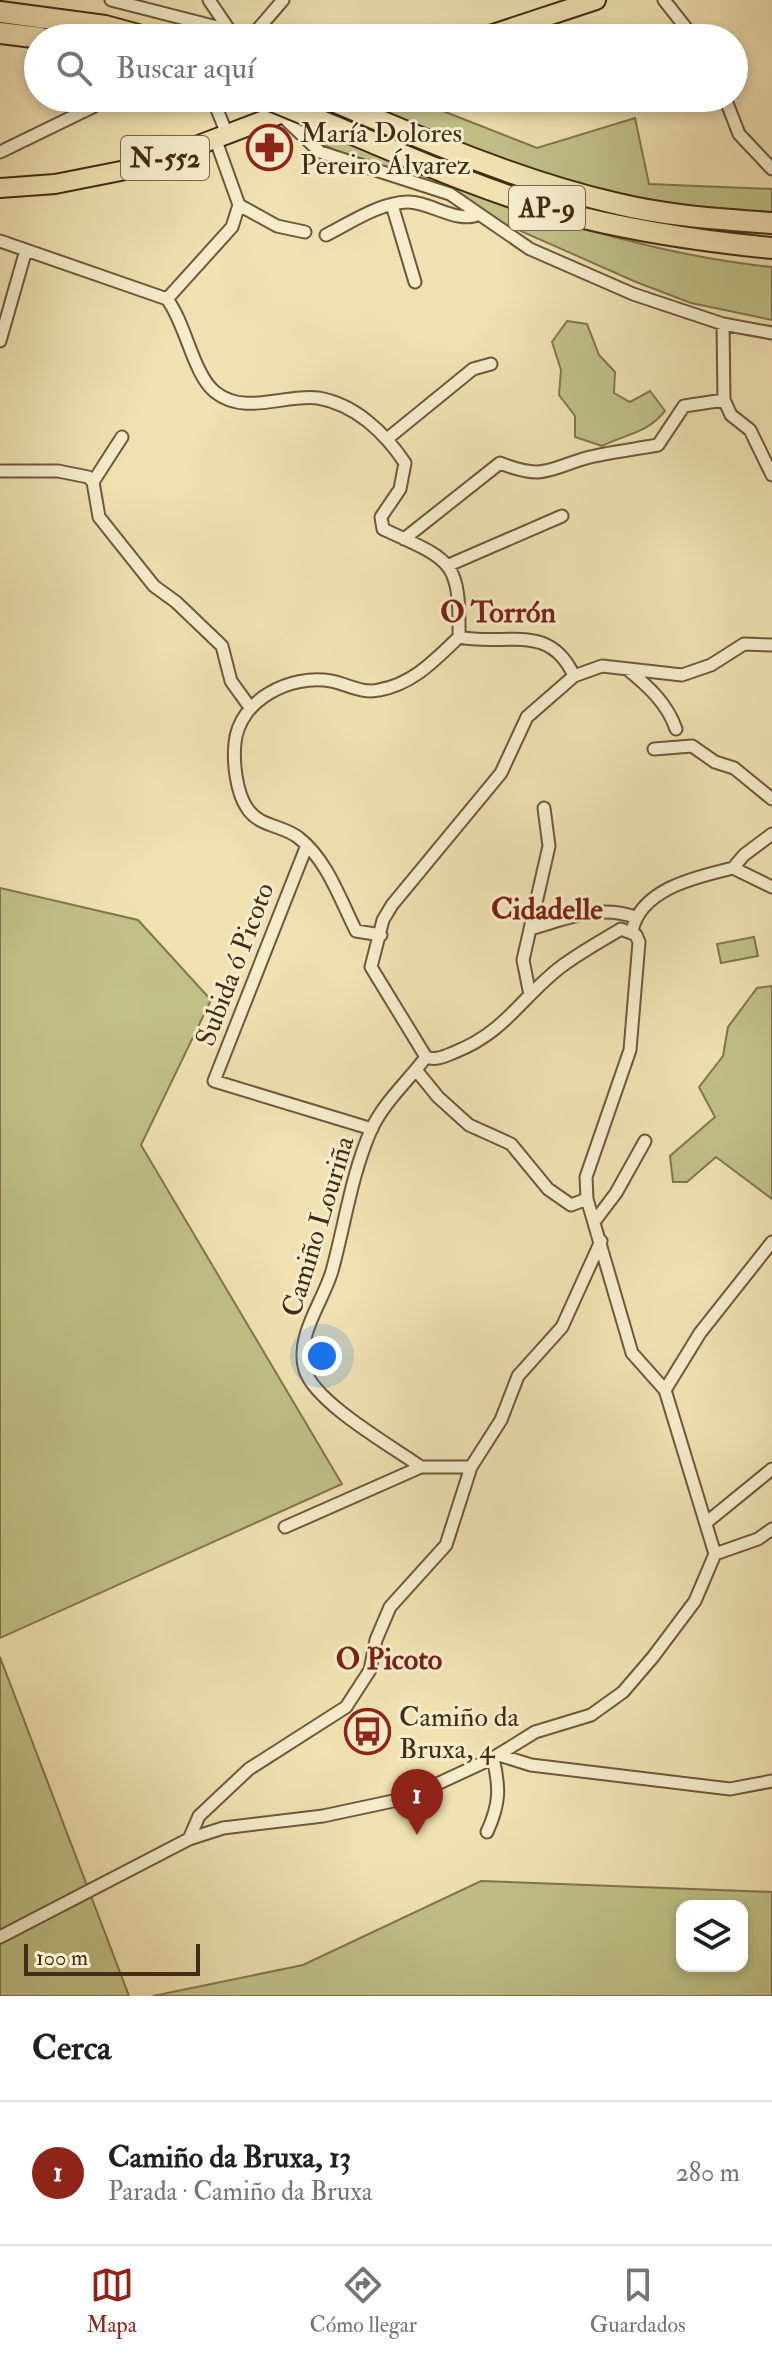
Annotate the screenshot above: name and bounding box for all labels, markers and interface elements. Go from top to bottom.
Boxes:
search box [24,24,748,112]
icon: search [52,46,96,90]
text: Buscar aquí [116,50,255,87]
place label: María Dolores Pereiro Álvarez [300,116,471,183]
pharmacy icon: María Dolores Pereiro Álvarez [245,124,293,172]
road number: N-552 [121,136,209,180]
road number: AP-9 [509,186,585,230]
district label: O Torrón [440,594,556,631]
street label: Subida ó Picoto [188,878,283,1051]
district label: Cidadelle [491,891,603,928]
street label: Camiño Louriña [274,1131,363,1321]
your location [302,1336,342,1376]
district label: O Picoto [336,1641,442,1678]
place label: Camiño da Bruxa, 4 [399,1700,520,1767]
bus stop icon: Camiño da Bruxa, 4 [344,1708,392,1756]
pin: 1 [391,1769,443,1835]
map controls [676,1900,748,1972]
button: layers [676,1900,748,1972]
scale bar [24,1940,200,1976]
text: 100 m [36,1944,88,1972]
text: Cerca [32,2027,111,2070]
text: Camiño da Bruxa, 13 [108,2139,351,2176]
text: 1 [53,2157,63,2189]
text: 280 m [676,2157,740,2189]
text: Parada · Camiño da Bruxa [108,2176,372,2208]
tab: Mapa [86,2263,137,2339]
tab: Cómo llegar [310,2263,417,2339]
tab: Guardados [590,2263,686,2339]

